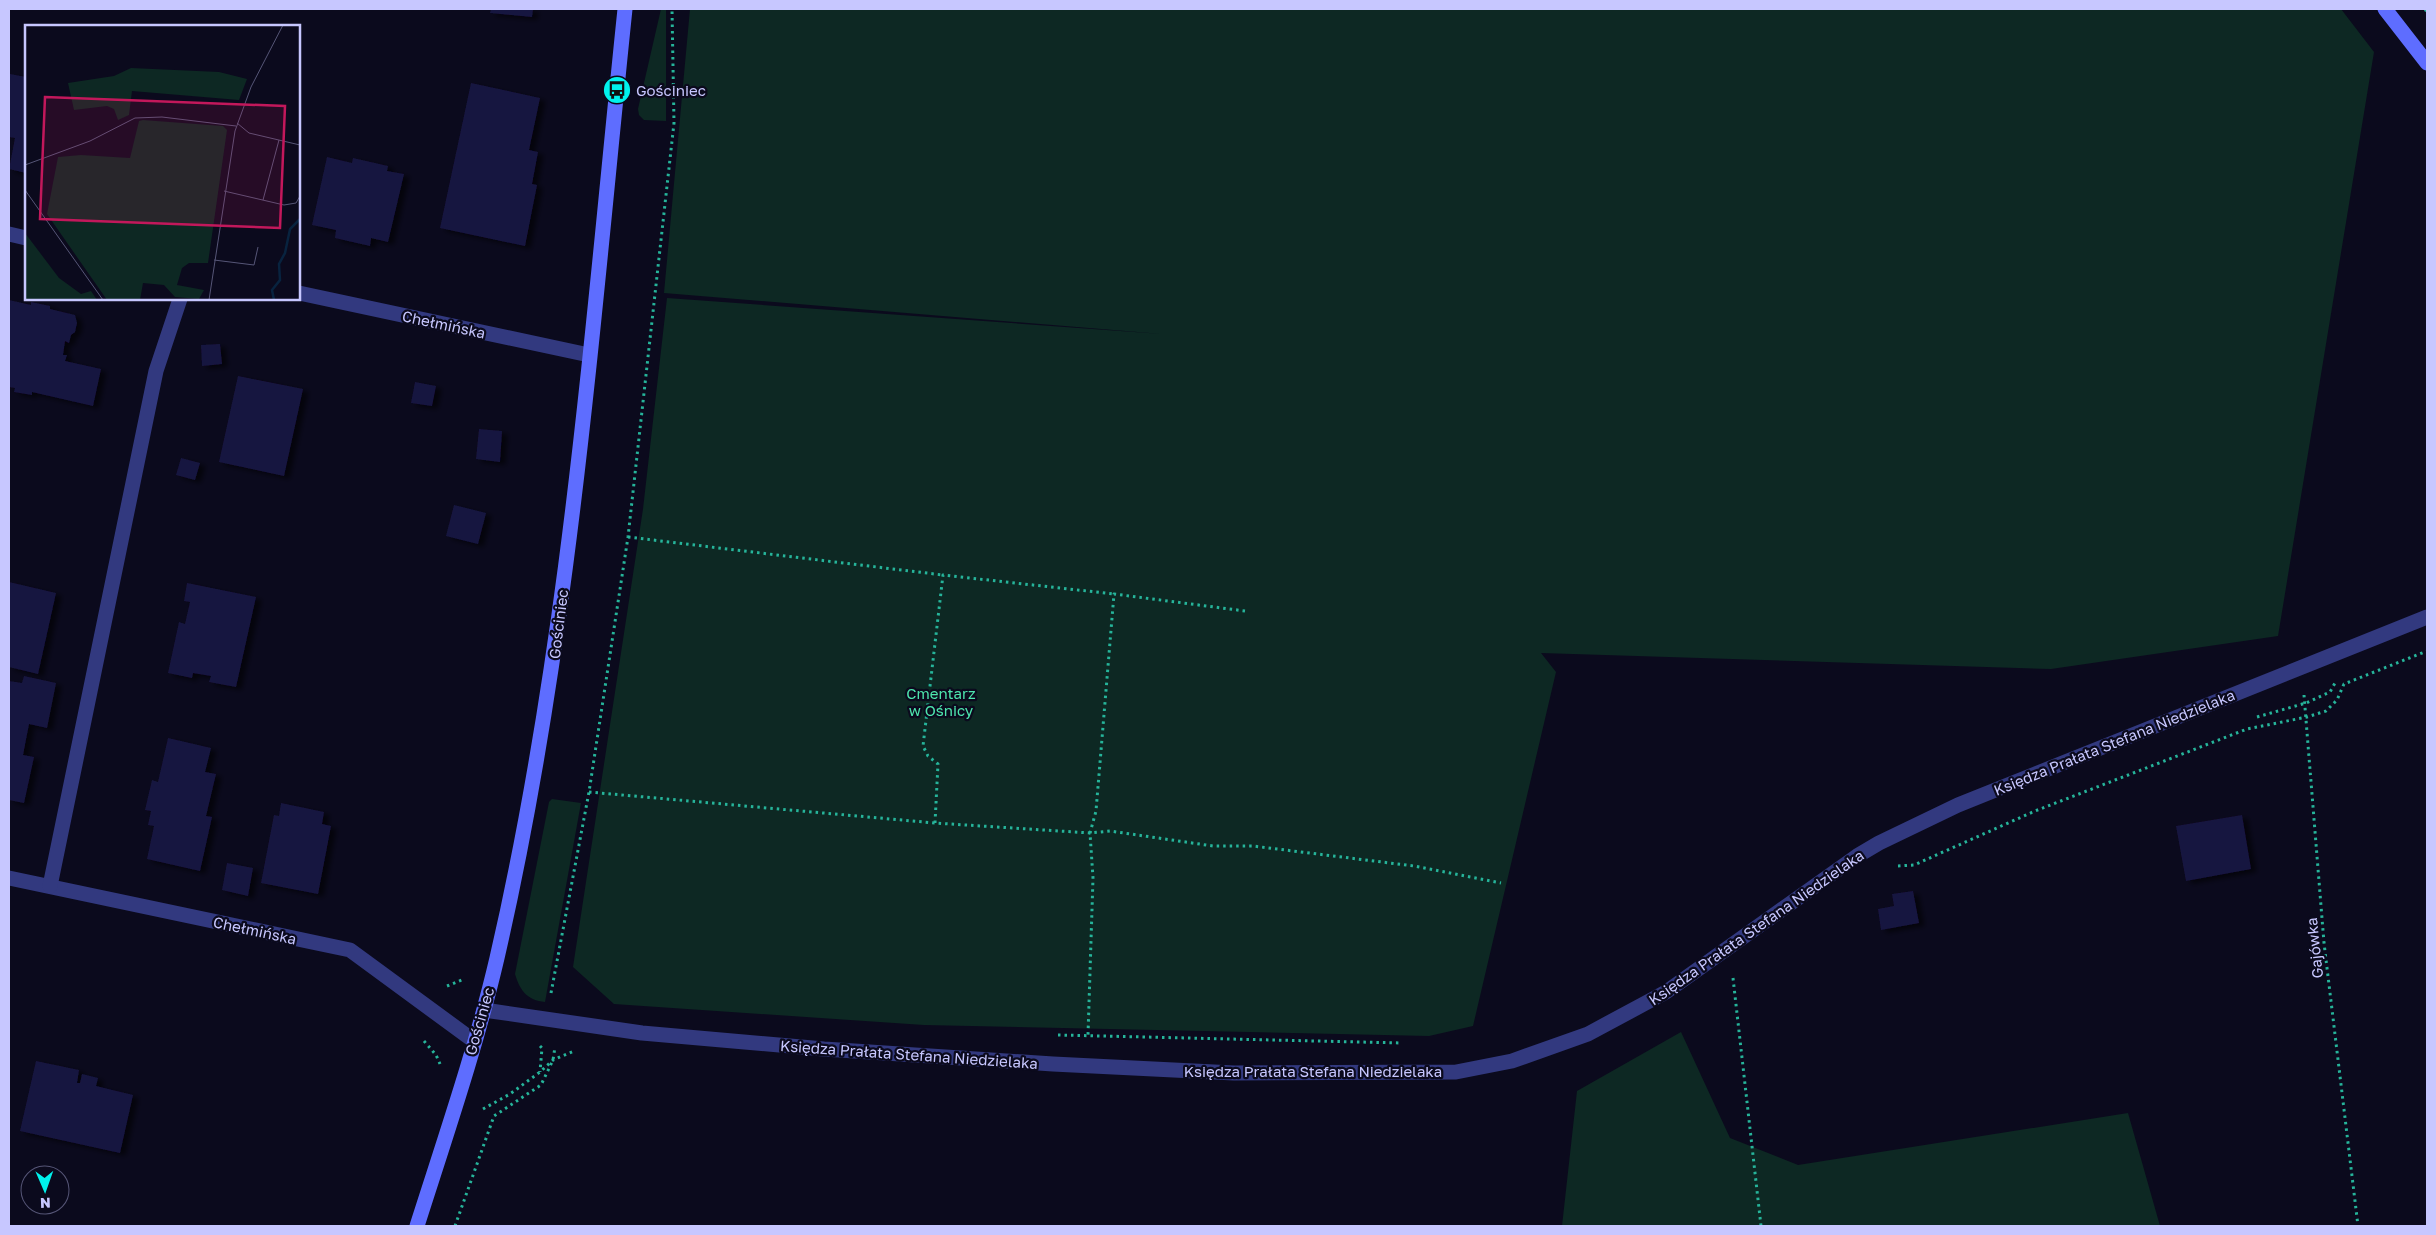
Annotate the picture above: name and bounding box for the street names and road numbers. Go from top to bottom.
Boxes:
street label: Chełmińska [401,306,487,342]
street label: Gościniec [545,588,571,660]
street label: Księdza Prałata Stefana Niedzielaka [1991,685,2237,799]
street label: Księdza Prałata Stefana Niedzielaka [1645,846,1867,1008]
street label: Chełmińska [212,912,298,948]
street label: Gajówka [2302,917,2326,979]
street label: Gościniec [461,985,497,1057]
street label: Księdza Prałata Stefana Niedzielaka [779,1036,1039,1072]
street label: Księdza Prałata Stefana Niedzielaka [1184,1062,1442,1080]

